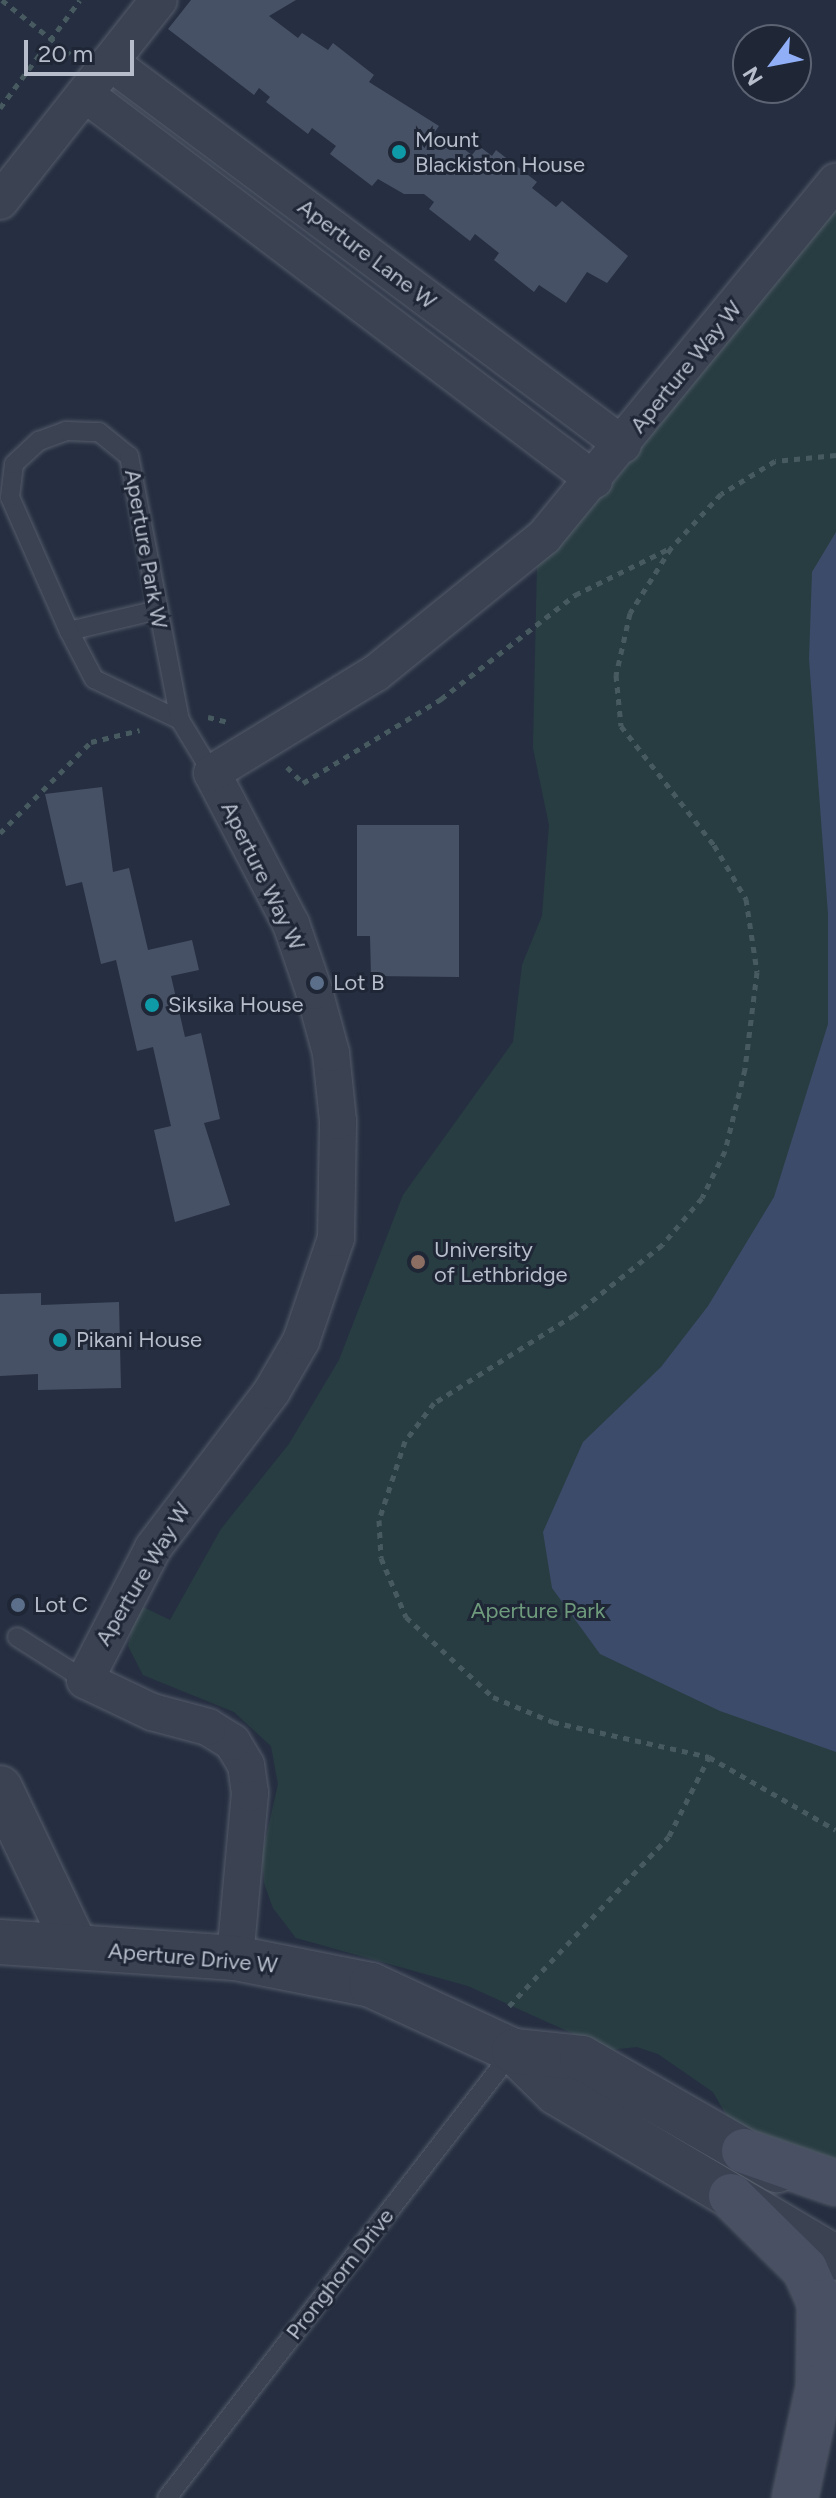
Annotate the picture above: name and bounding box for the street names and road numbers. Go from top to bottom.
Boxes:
street label: Aperture Lane W [293,193,441,315]
street label: Aperture Way W [625,296,747,438]
street label: Aperture Park W [119,467,173,631]
street label: Aperture Way W [216,797,310,955]
street label: Aperture Way W [90,1498,196,1650]
street label: Aperture Drive W [107,1937,279,1979]
street label: Pronghorn Drive [281,2203,399,2345]

